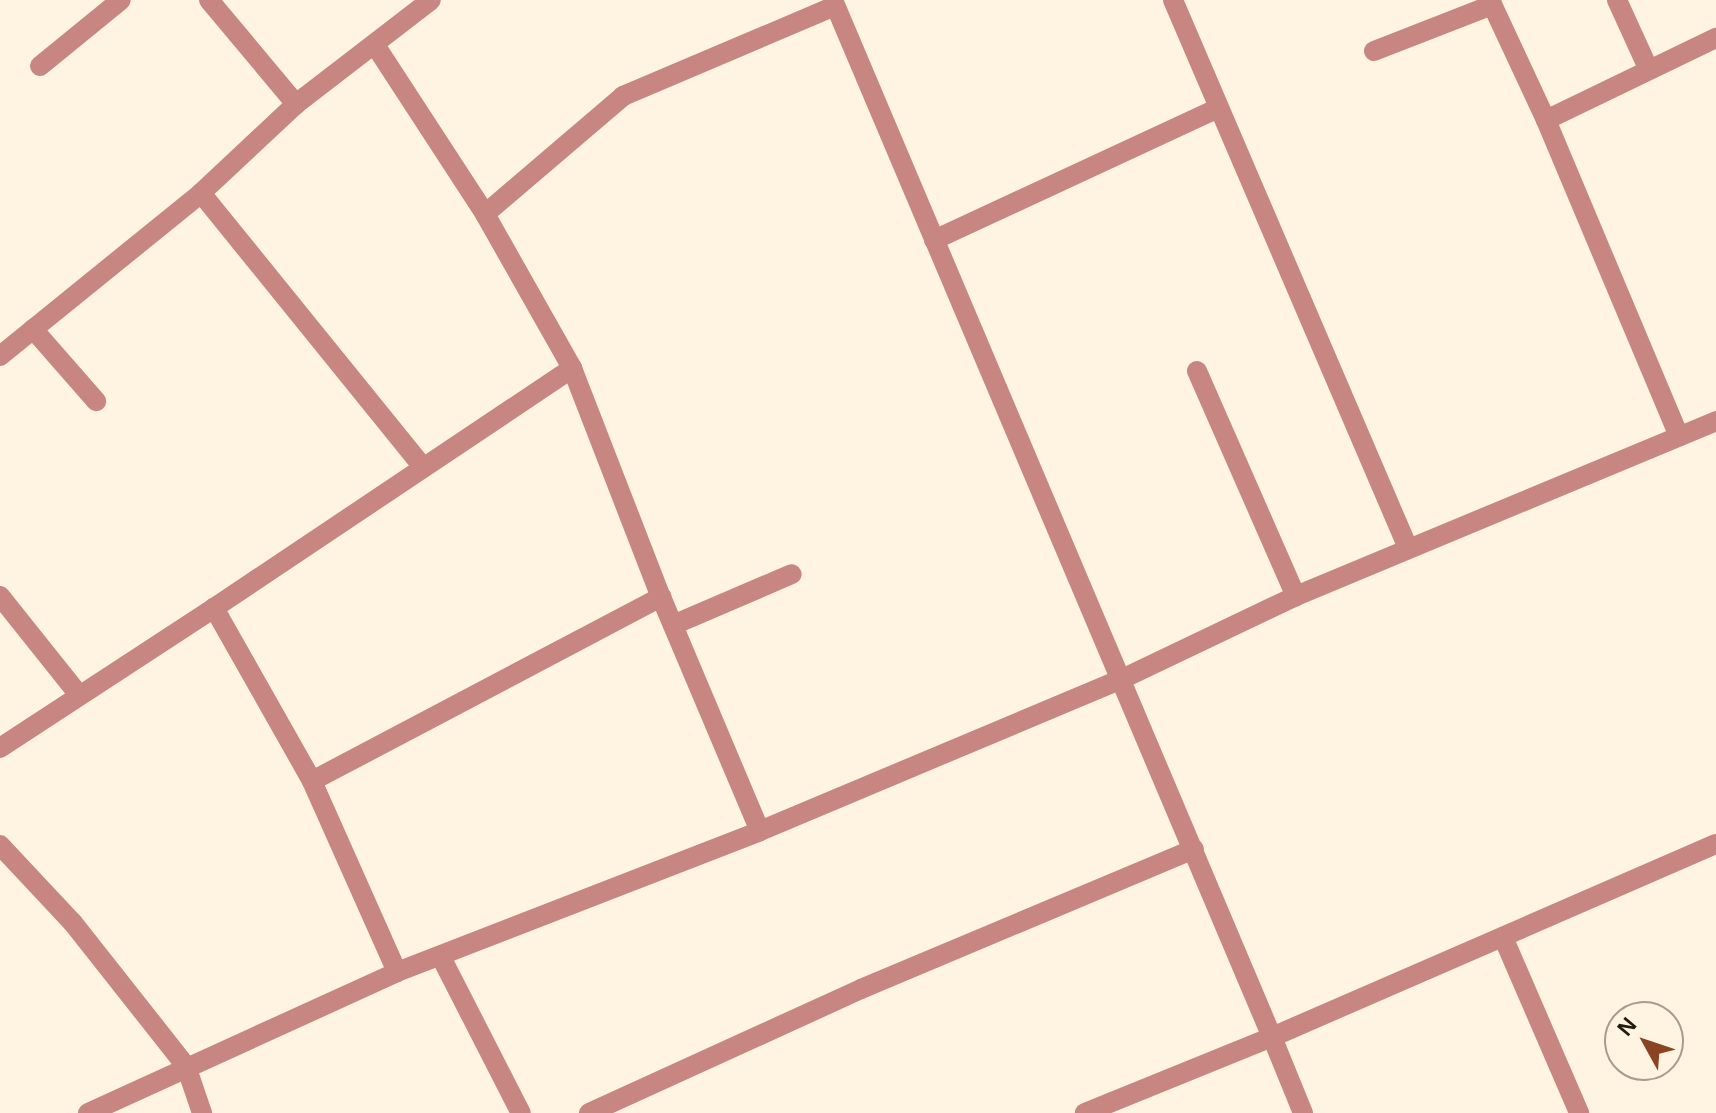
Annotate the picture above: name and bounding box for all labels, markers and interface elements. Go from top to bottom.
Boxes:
north arrow [1604,1001,1684,1081]
text: N [1612,1012,1641,1041]

